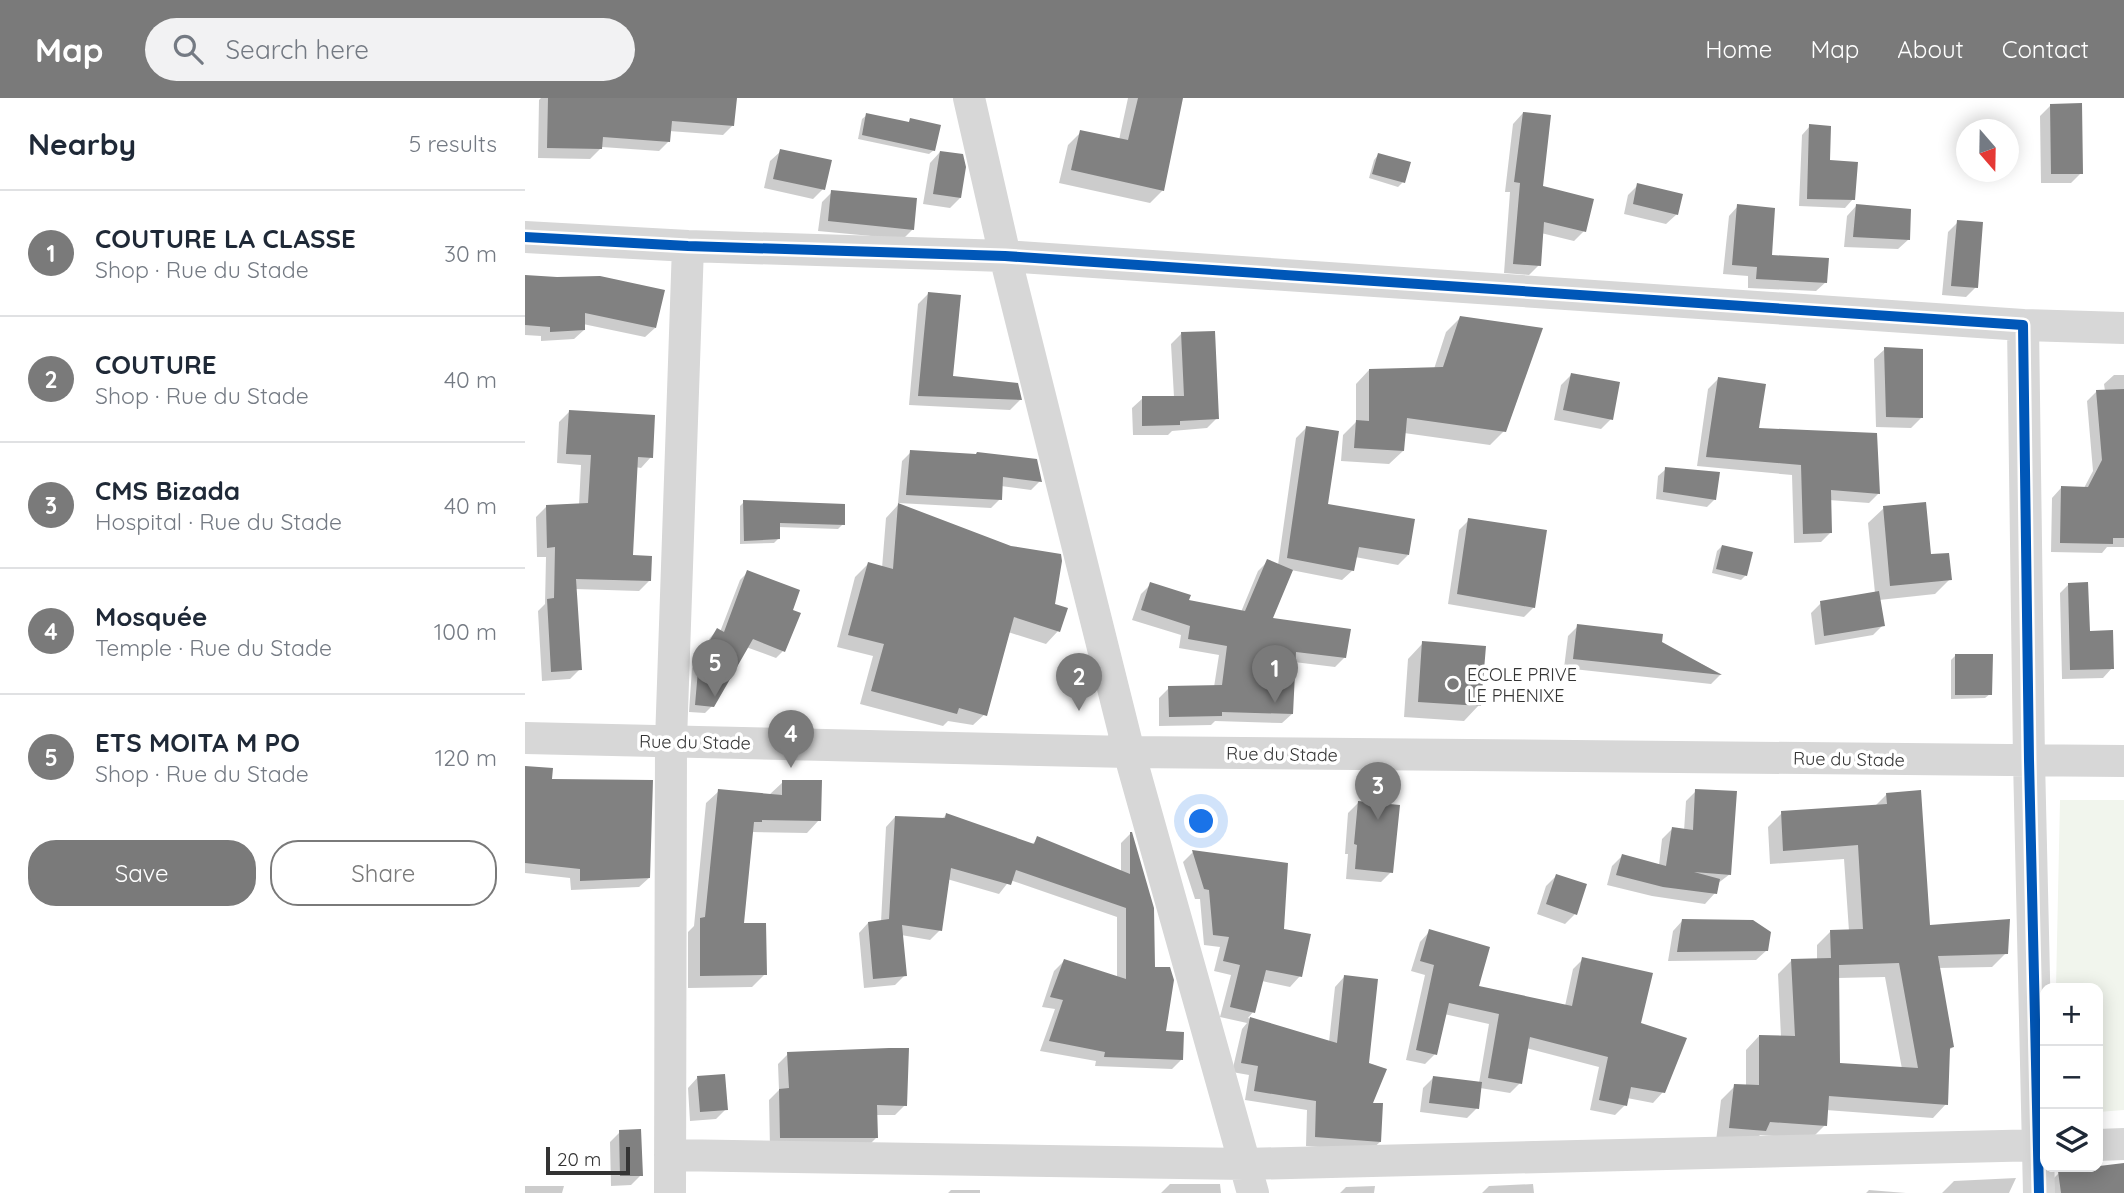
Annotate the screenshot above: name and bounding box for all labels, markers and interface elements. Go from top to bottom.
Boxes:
search box [145,18,635,81]
text: Map [35,29,103,70]
icon: search [169,30,207,68]
text: Search here [225,33,369,66]
text: Home [1705,34,1772,64]
text: Map [1810,34,1859,64]
text: About [1897,34,1964,64]
text: Contact [2002,34,2089,64]
north arrow [1956,119,2019,182]
text: Nearby [28,125,136,163]
text: 5 results [409,129,497,158]
text: COUTURE LA CLASSE [95,222,356,255]
text: 1 [47,239,55,268]
text: 30 m [444,239,497,268]
text: Shop · Rue du Stade [95,255,309,284]
text: COUTURE [95,348,217,381]
text: 2 [44,365,58,394]
text: 40 m [444,365,497,394]
text: Shop · Rue du Stade [95,381,309,410]
text: CMS Bizada [95,474,240,507]
text: 3 [45,491,57,520]
text: 40 m [444,491,497,520]
text: Hospital · Rue du Stade [95,507,342,536]
text: Mosquée [95,600,207,633]
text: 4 [44,617,58,646]
text: 100 m [434,617,497,646]
text: Temple · Rue du Stade [95,633,332,662]
pin: 5 [692,639,738,697]
pin: 1 [1252,645,1298,703]
pin: 2 [1056,653,1102,711]
place label: ECOLE PRIVE LE PHENIXE [1467,663,1577,707]
marker: ECOLE PRIVE LE PHENIXE [1445,676,1461,692]
pin: 4 [768,710,814,768]
text: ETS MOITA M PO [95,726,300,759]
street label: Rue du Stade [639,730,751,754]
street label: Rue du Stade [1226,742,1338,766]
text: 5 [44,743,58,772]
text: 120 m [435,743,497,772]
street label: Rue du Stade [1793,747,1905,771]
text: Shop · Rue du Stade [95,759,309,788]
pin: 3 [1355,762,1401,820]
your location [1184,804,1218,838]
button: Save [28,840,256,906]
button: Share [270,840,497,906]
map controls [2040,983,2103,1172]
button: + [2040,983,2103,1046]
button: − [2040,1046,2103,1109]
button: layers [2040,1109,2103,1172]
scale bar [546,1144,630,1176]
text: 20 m [557,1147,601,1171]

